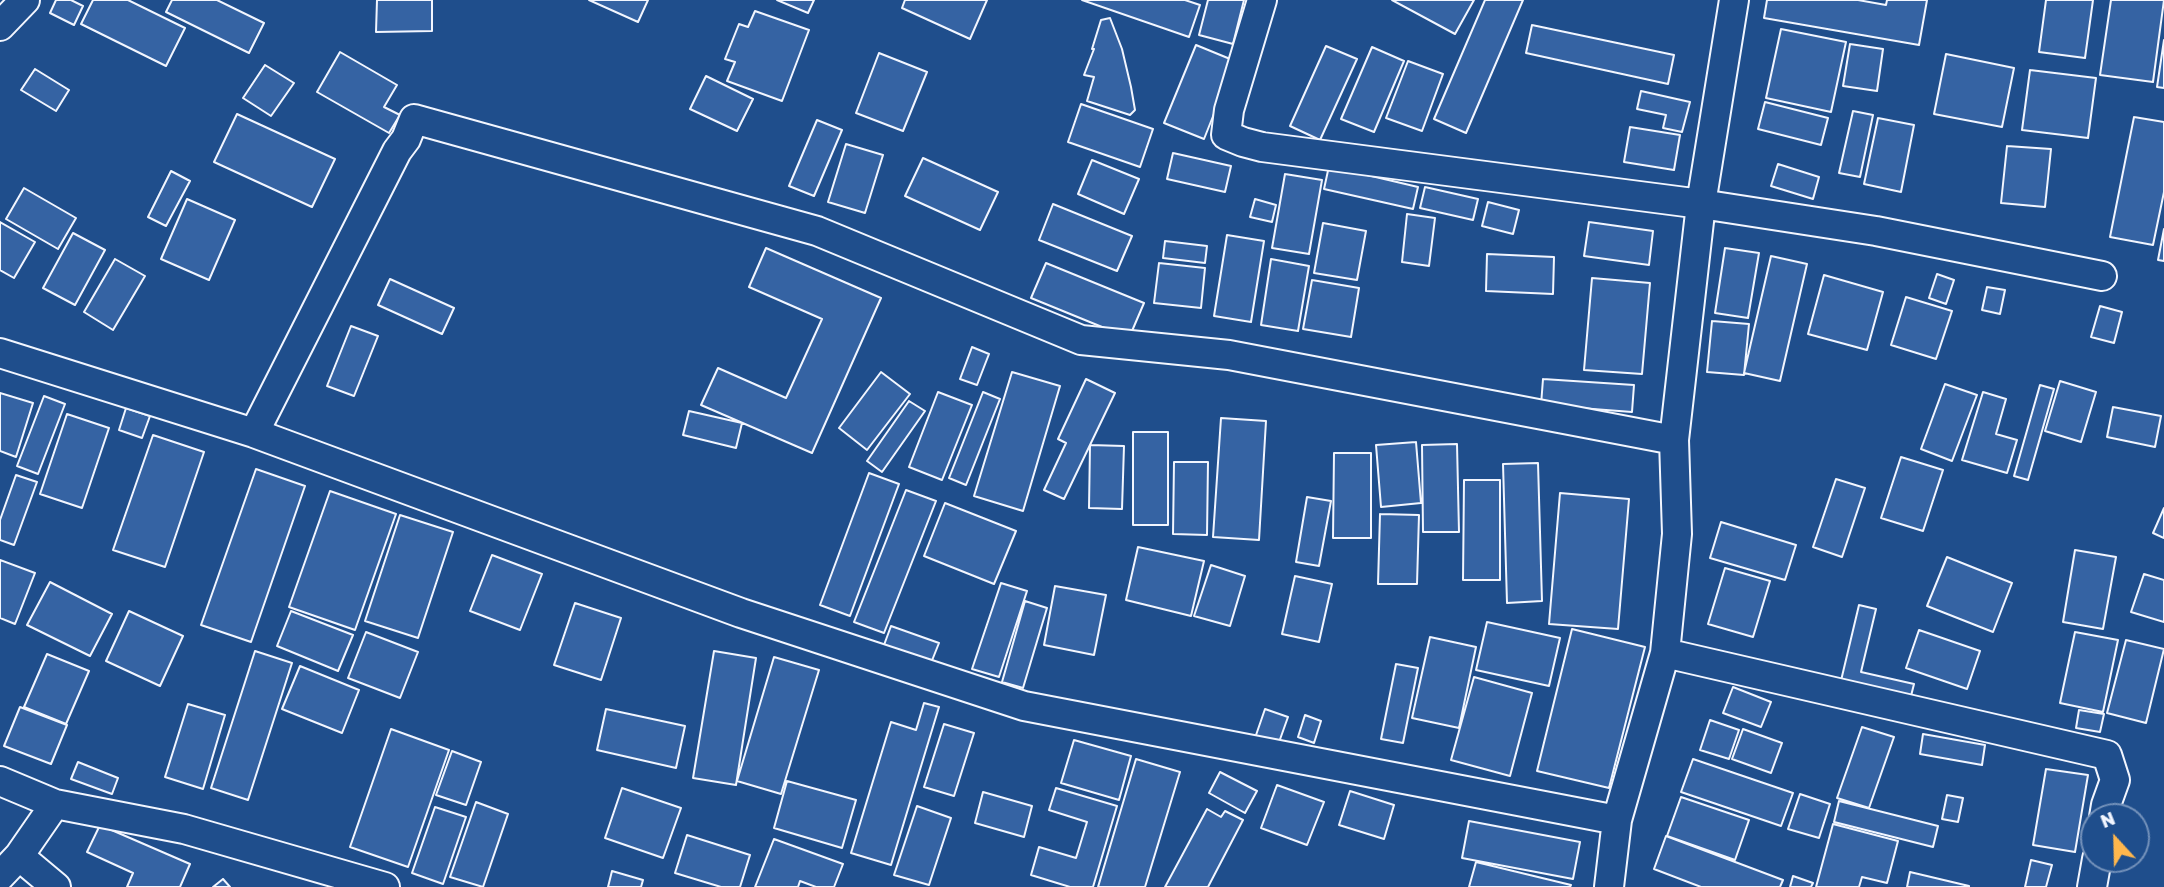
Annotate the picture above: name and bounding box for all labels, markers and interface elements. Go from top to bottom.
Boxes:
north arrow [2080,803,2150,873]
text: N [2097,807,2118,833]

